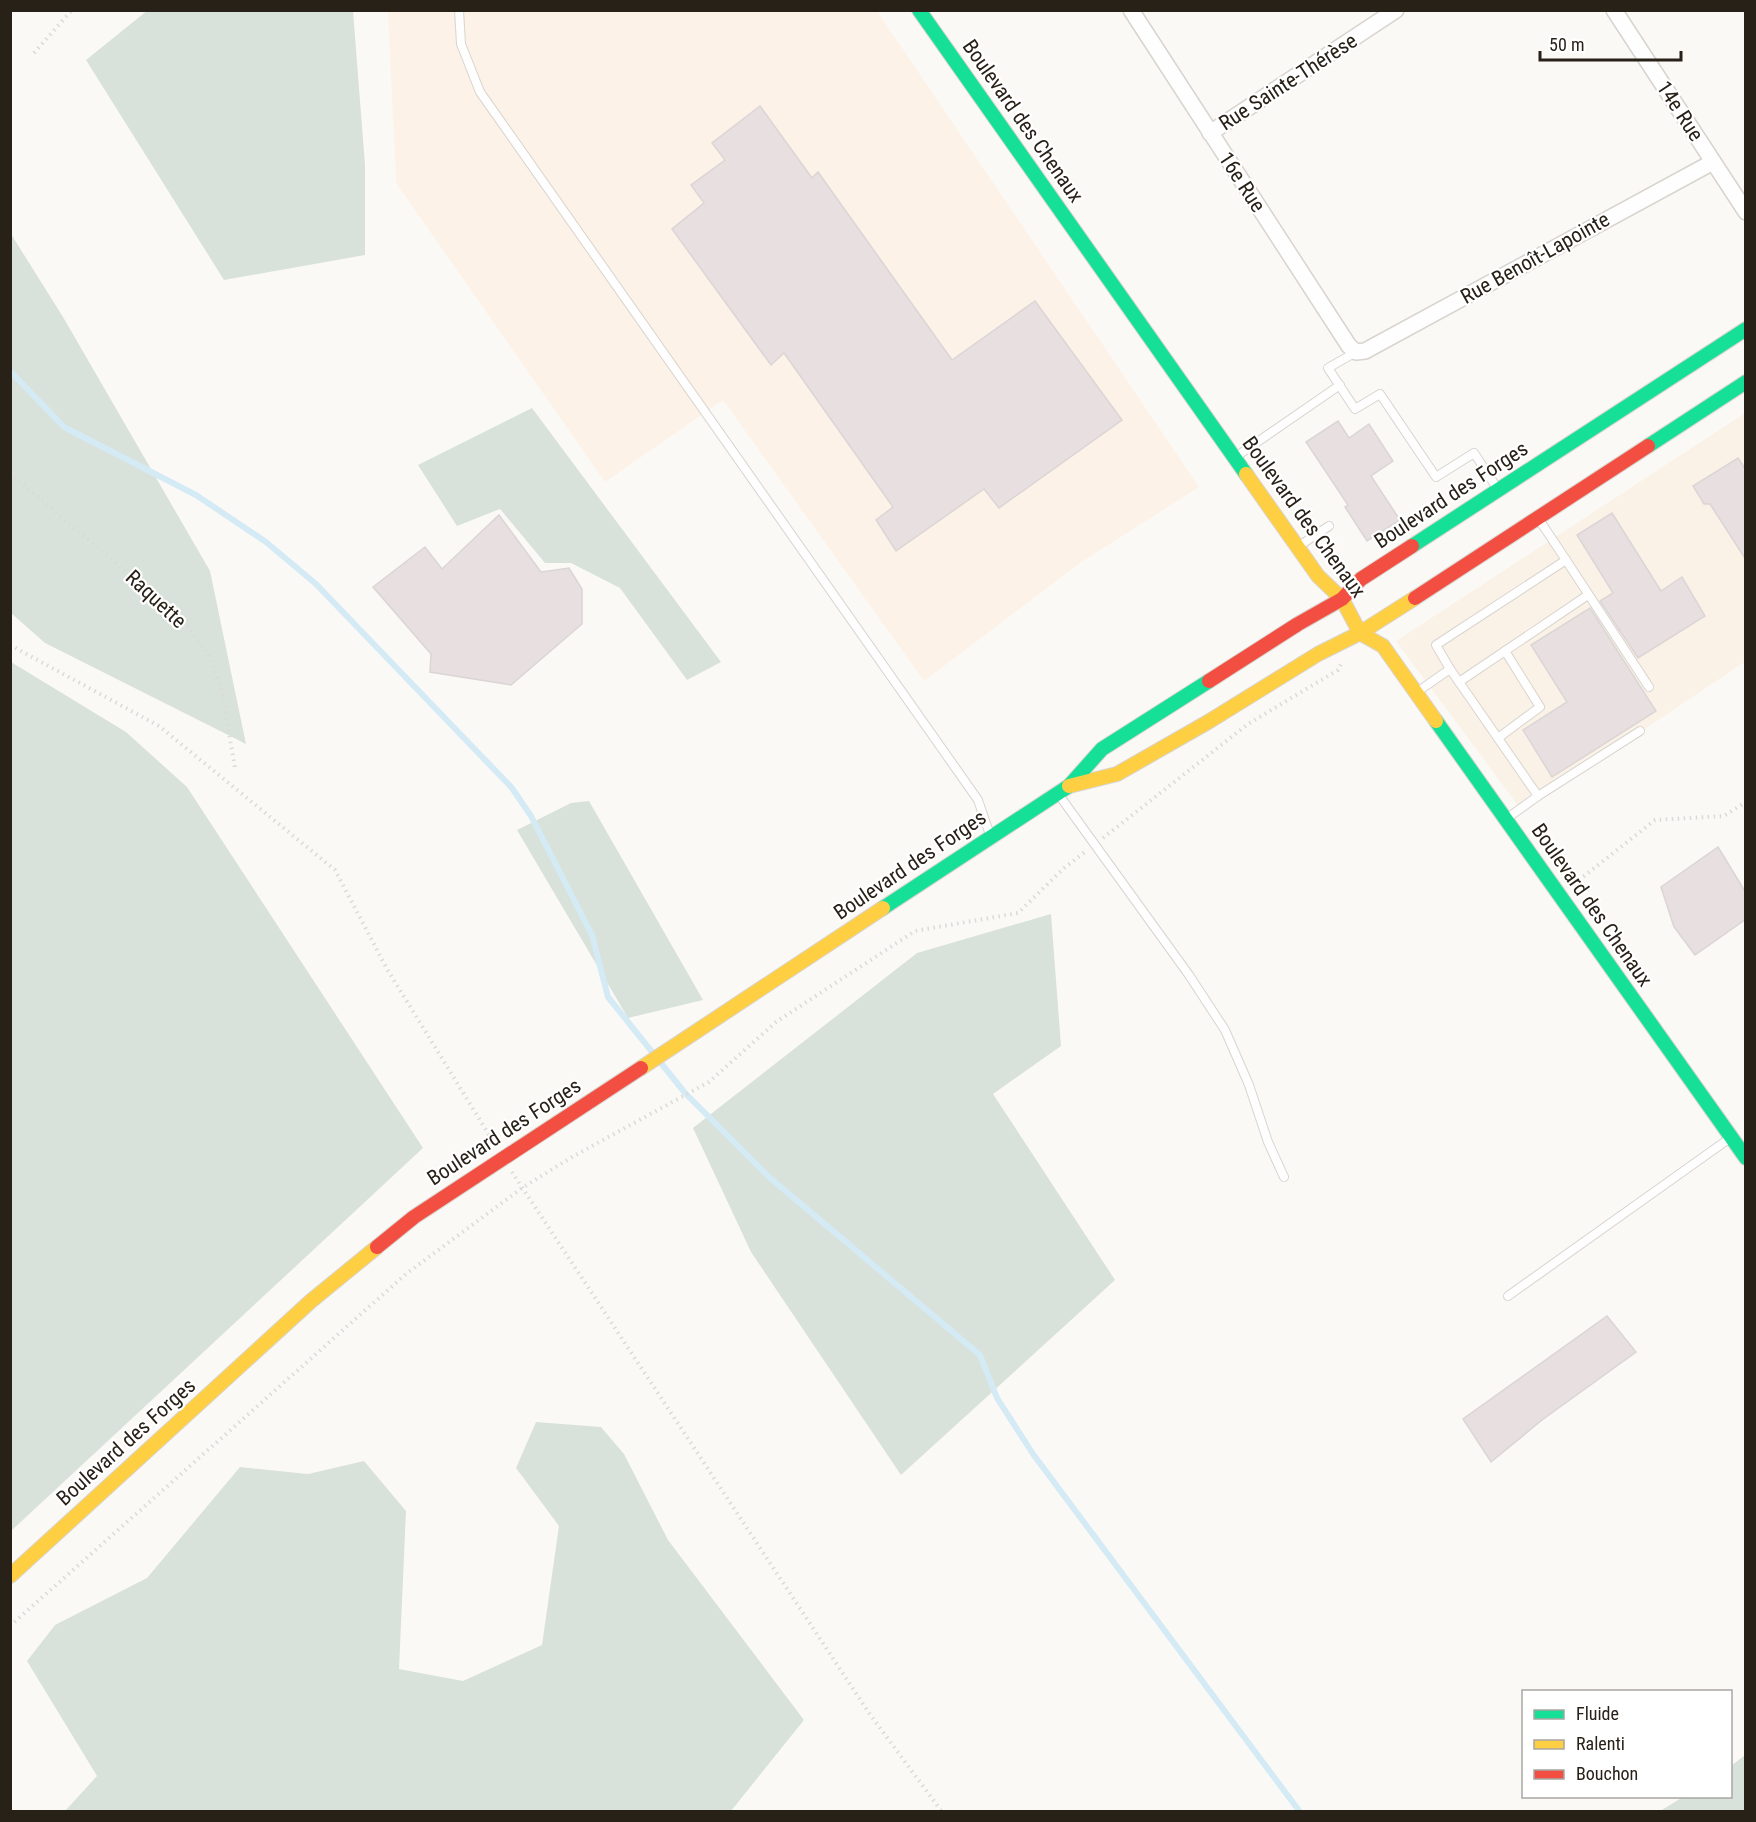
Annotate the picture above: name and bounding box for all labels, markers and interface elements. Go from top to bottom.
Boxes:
scale bar [1540,24,1681,62]
street label: Rue Sainte-Thérèse [1215,28,1362,136]
text: 50 m [1549,34,1584,55]
street label: Boulevard des Chenaux [958,35,1088,207]
street label: 14e Rue [1652,77,1708,146]
street label: 16e Rue [1214,148,1270,217]
street label: Rue Benoît-Lapointe [1456,207,1614,309]
street label: Boulevard des Chenaux [1238,432,1370,602]
street label: Boulevard des Forges [1370,436,1532,554]
street label: Raquette [121,565,191,633]
street label: Boulevard des Forges [829,805,991,925]
street label: Boulevard des Chenaux [1527,819,1657,991]
street label: Boulevard des Forges [423,1073,585,1191]
street label: Boulevard des Forges [52,1373,200,1511]
legend [1522,1690,1732,1798]
text: Fluide [1576,1703,1619,1724]
text: Ralenti [1576,1733,1625,1754]
text: Bouchon [1576,1763,1638,1784]

